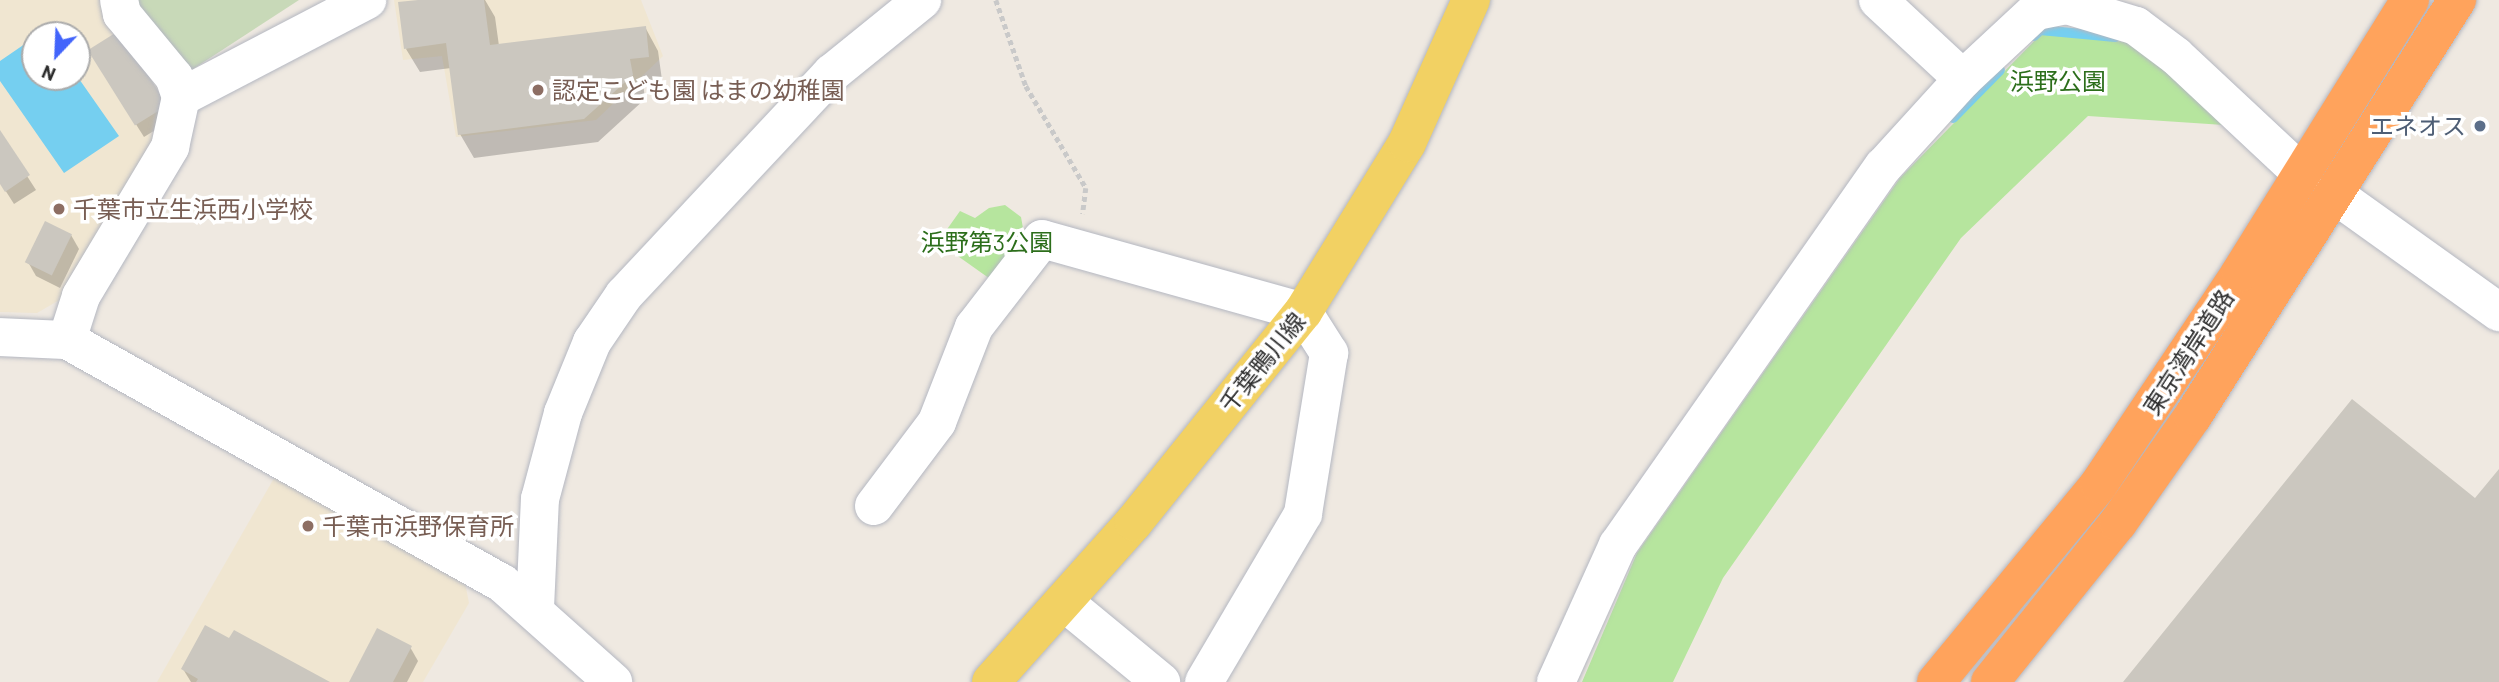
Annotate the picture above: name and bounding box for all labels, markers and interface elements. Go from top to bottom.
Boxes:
north arrow [21,21,91,91]
text: N [38,61,59,87]
park label: 浜野公園 [2010,67,2106,95]
place label: 認定こども園 はまの幼稚園 [552,76,845,104]
marker: 認定こども園 はまの幼稚園 [530,82,546,98]
place label: エネオス [2370,112,2466,140]
marker: エネオス [2472,118,2488,134]
place label: 千葉市立生浜西小学校 [73,195,313,223]
marker: 千葉市立生浜西小学校 [51,201,67,217]
park label: 浜野第3公園 [921,228,1053,256]
street label: 東京湾岸道路 [2137,284,2239,420]
street label: 千葉鴨川線 [1213,306,1311,418]
place label: 千葉市浜野保育所 [322,512,514,540]
marker: 千葉市浜野保育所 [300,518,316,534]

